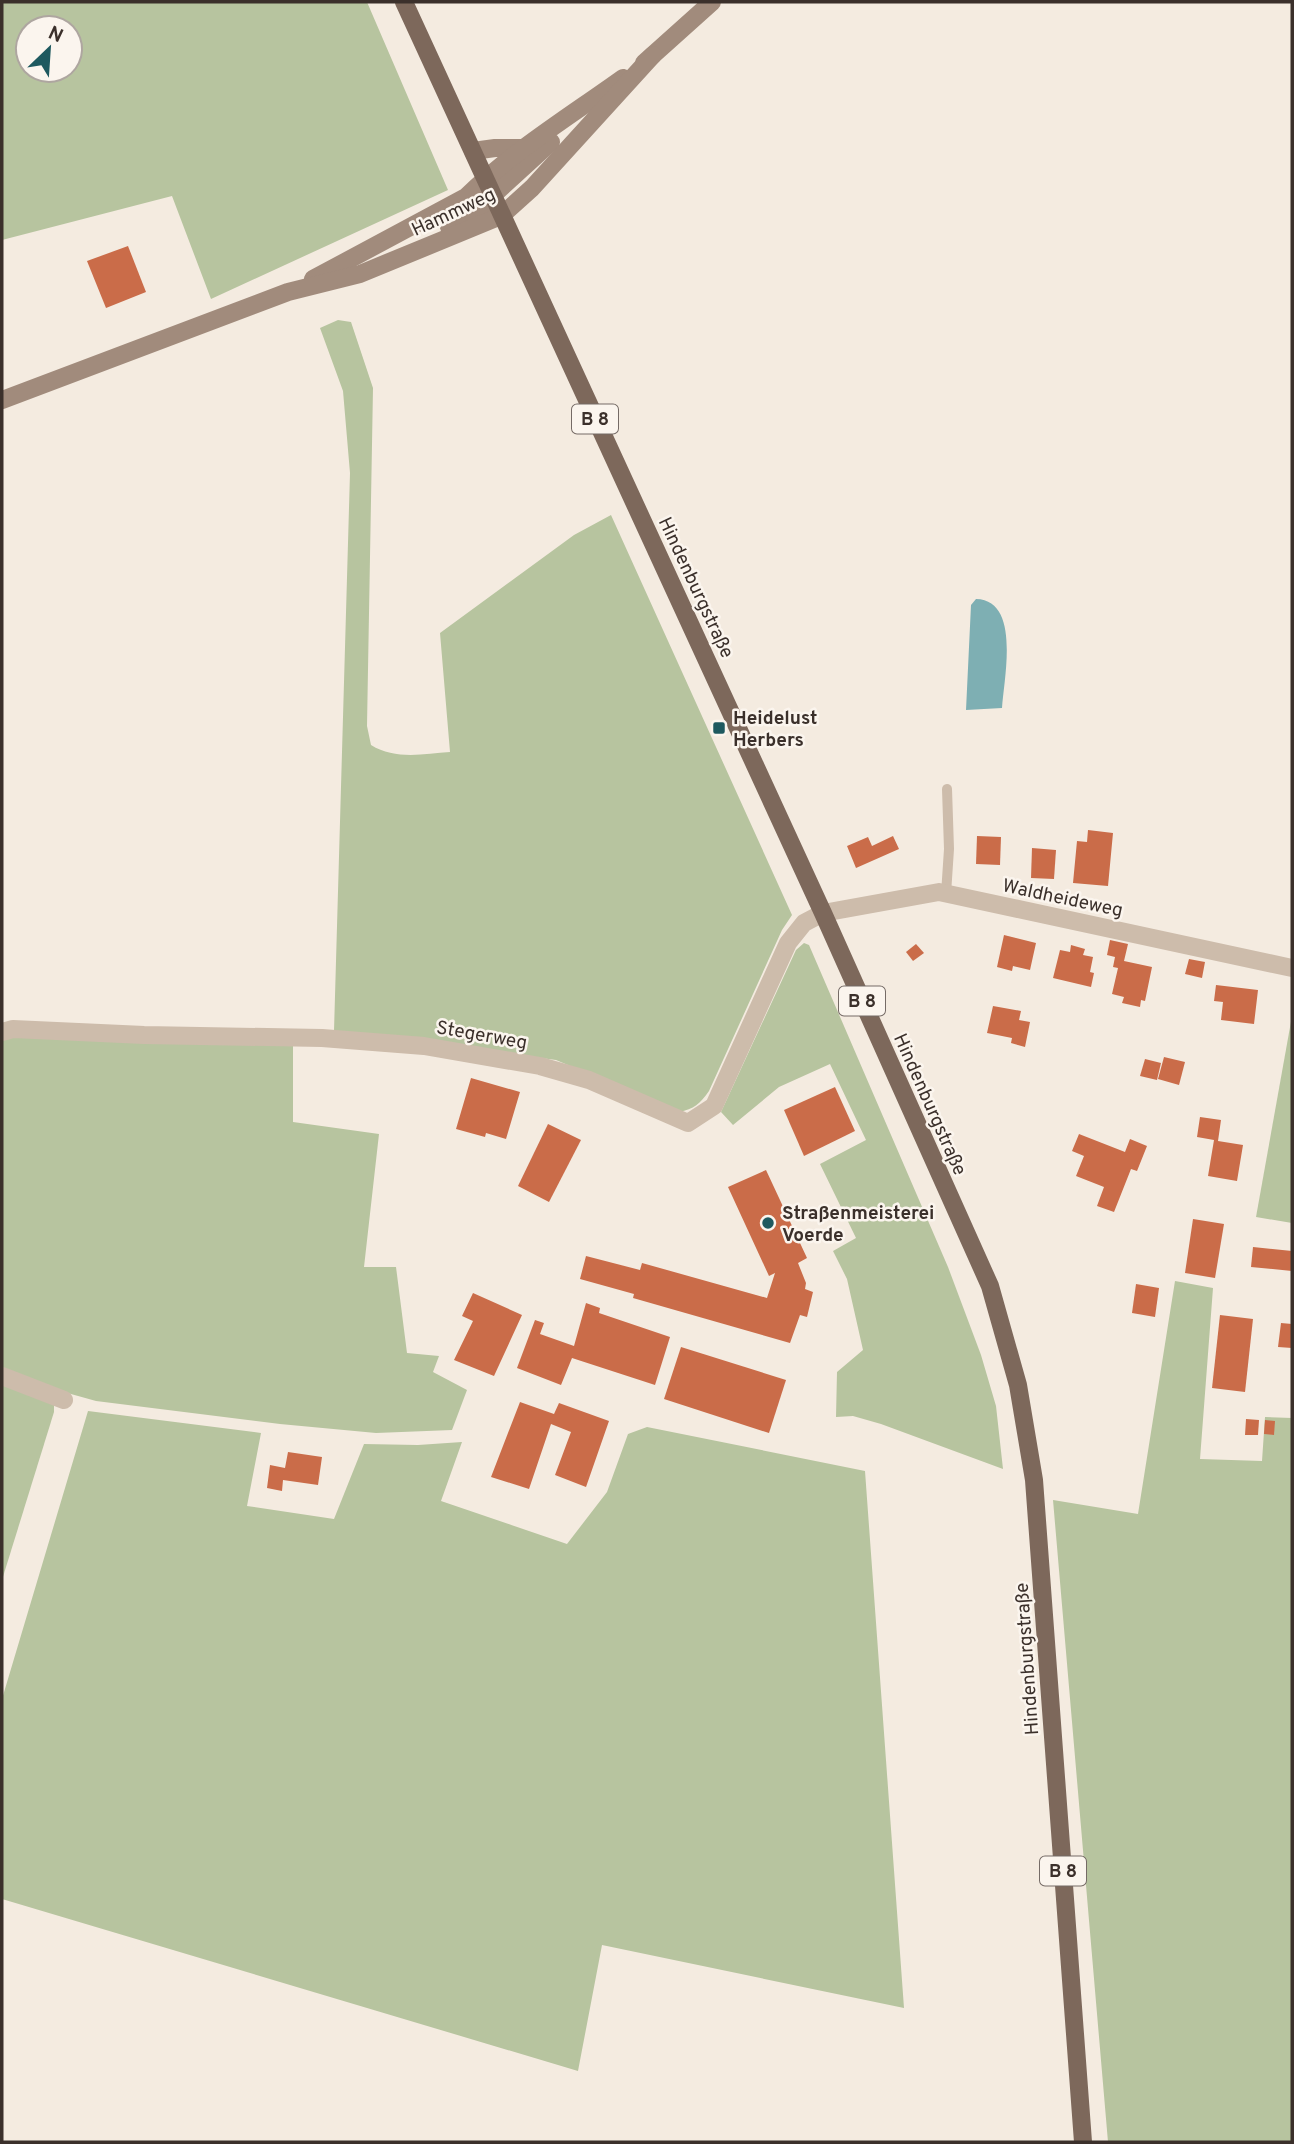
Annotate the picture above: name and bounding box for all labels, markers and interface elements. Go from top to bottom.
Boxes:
north arrow [14,14,84,84]
text: N [44,22,67,49]
street label: Hammweg [408,183,500,243]
road number: B 8 [572,404,618,433]
street label: Hindenburgstraße [652,513,738,662]
place label: Heidelust Herbers [733,707,818,753]
marker: Heidelust Herbers [711,720,727,736]
street label: Waldheideweg [1000,874,1125,923]
road number: B 8 [839,986,885,1016]
street label: Stegerweg [434,1016,529,1056]
street label: Hindenburgstraße [887,1030,971,1180]
place label: Straßenmeisterei Voerde [782,1202,934,1248]
marker: Straßenmeisterei Voerde [760,1215,776,1231]
street label: Hindenburgstraße [1011,1582,1045,1736]
road number: B 8 [1040,1856,1086,1885]

